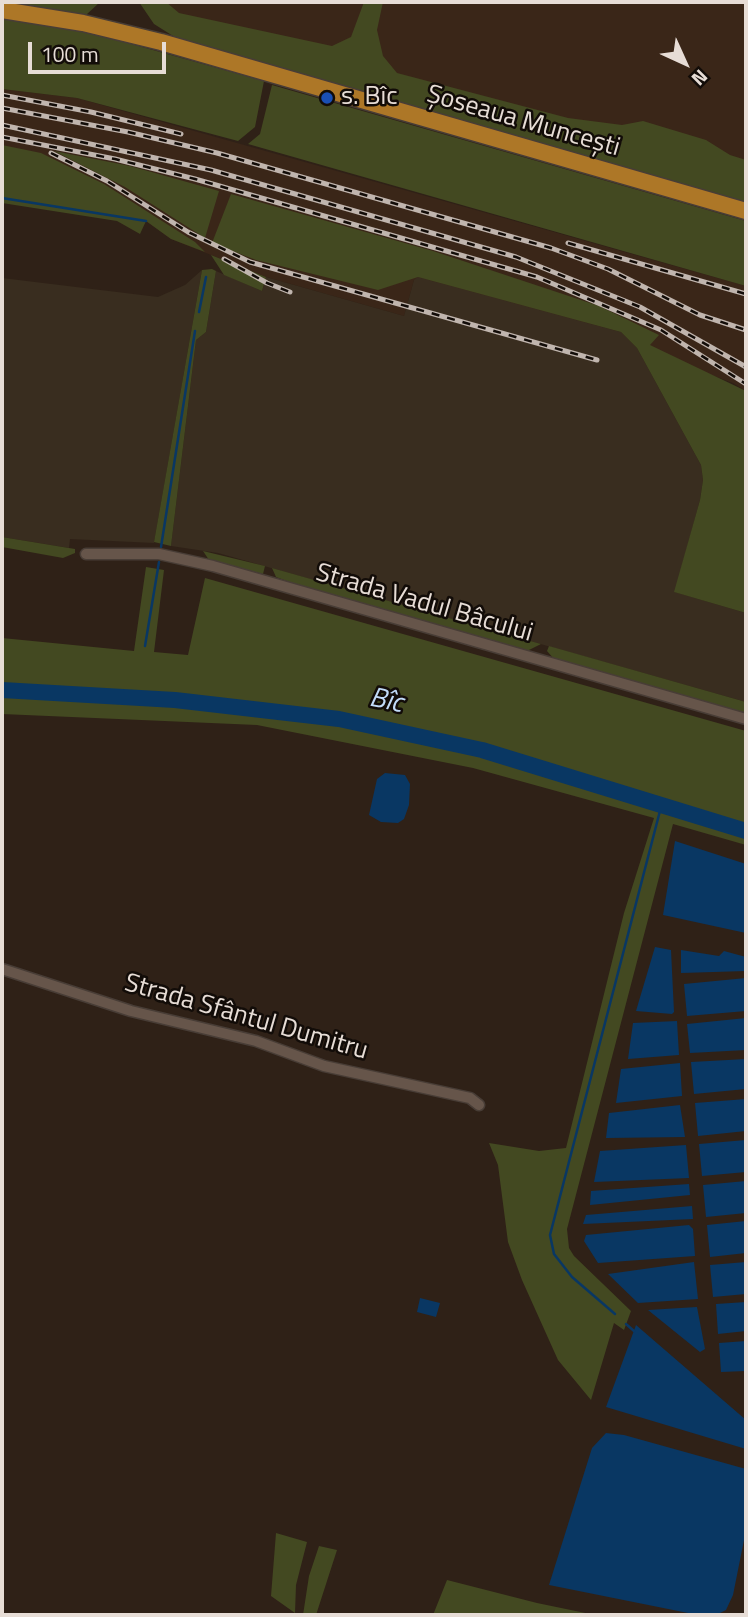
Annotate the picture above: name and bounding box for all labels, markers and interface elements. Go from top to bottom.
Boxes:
scale bar [32,28,170,72]
north arrow [650,28,720,98]
text: 100 m [41,38,98,70]
text: N [685,63,715,93]
street label: Șoseaua Muncești [423,80,623,164]
place label: s. Bîc [341,82,397,114]
marker: s. Bîc [319,90,335,106]
street label: Strada Vadul Bâcului [312,558,536,650]
water label: Bîc [366,682,406,722]
street label: Strada Sfântul Dumitru [121,968,371,1068]

